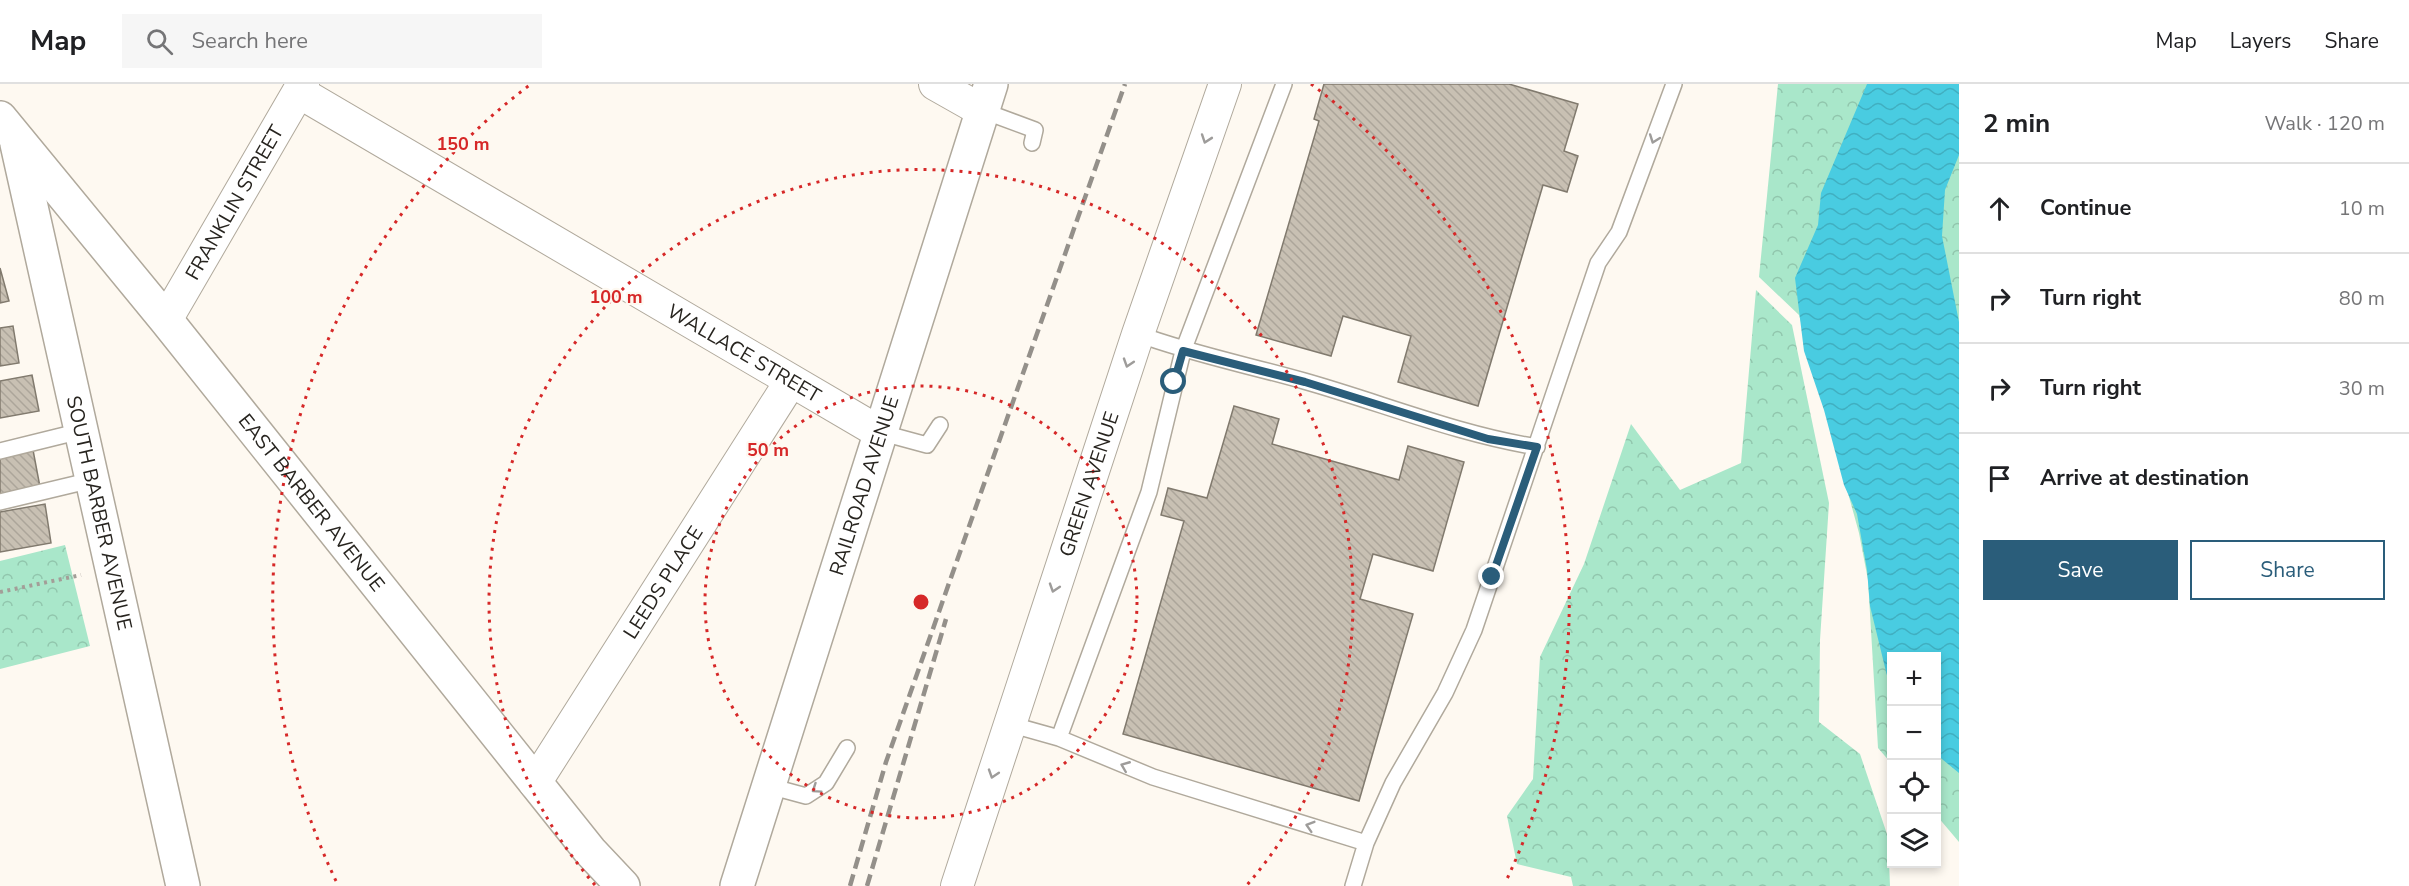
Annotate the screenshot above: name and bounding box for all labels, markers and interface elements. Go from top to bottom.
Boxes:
search box [122,14,542,68]
text: Map [30,22,86,60]
icon: search [143,25,176,58]
text: Search here [191,26,308,56]
text: Map [2155,27,2197,55]
text: Layers [2230,27,2291,55]
text: Share [2324,27,2379,55]
text: 2 min [1983,106,2050,141]
text: Walk · 120 m [2265,110,2385,137]
street label: FRANKLIN STREET [179,120,290,285]
text: 150 m [436,132,490,156]
one-way arrow [1200,133,1213,144]
one-way arrow [1649,133,1662,144]
icon: ahead [1983,192,2016,225]
text: Continue [2040,193,2131,223]
text: 10 m [2339,195,2385,222]
icon: right [1983,282,2016,315]
text: Turn right [2040,283,2141,313]
text: 100 m [589,285,643,309]
text: 80 m [2339,285,2385,312]
street label: WALLACE STREET [662,298,826,409]
one-way arrow [1123,357,1135,368]
route start [1160,368,1186,394]
icon: right [1983,372,2016,405]
text: Turn right [2040,373,2141,403]
text: 30 m [2339,375,2385,402]
street label: SOUTH BARBER AVENUE [60,393,138,633]
street label: RAILROAD AVENUE [823,393,905,579]
street label: EAST BARBER AVENUE [232,408,391,597]
street label: GREEN AVENUE [1053,408,1126,560]
text: 50 m [747,438,789,462]
icon: arrive [1983,462,2016,495]
text: Arrive at destination [2040,463,2249,493]
street label: LEEDS PLACE [617,521,709,644]
button: Save [1983,540,2178,600]
button: Share [2190,540,2385,600]
route end [1478,563,1504,589]
one-way arrow [1049,582,1061,593]
centre of rings [911,592,931,612]
map controls [1887,652,1941,868]
button: + [1887,652,1941,706]
button: − [1887,706,1941,760]
button: locate [1887,760,1941,814]
one-way arrow [1120,761,1131,773]
one-way arrow [988,768,1000,779]
one-way arrow [812,782,823,793]
button: layers [1887,814,1941,868]
one-way arrow [1305,821,1316,833]

